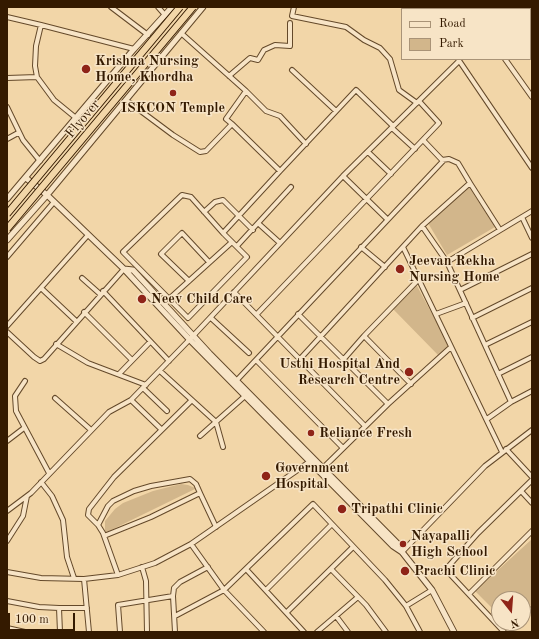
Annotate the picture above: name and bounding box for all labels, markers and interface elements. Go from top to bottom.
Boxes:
legend [401,8,531,60]
text: Road [439,18,466,30]
text: Park [439,38,464,50]
place label: Krishna Nursing Home, Khordha [95,53,199,86]
marker: Krishna Nursing Home, Khordha [80,63,92,75]
marker: ISKCON Temple [168,88,178,98]
street label: Flyover [62,96,104,142]
place label: ISKCON Temple [121,100,225,116]
place label: Jeevan Rekha Nursing Home [409,253,499,286]
marker: Jeevan Rekha Nursing Home [394,263,406,275]
place label: Neev Child Care [151,291,252,307]
marker: Neev Child Care [136,293,148,305]
place label: Usthi Hospital And Research Centre [279,356,400,388]
marker: Usthi Hospital And Research Centre [403,366,415,378]
place label: Reliance Fresh [319,425,412,441]
marker: Reliance Fresh [306,428,316,438]
place label: Government Hospital [275,460,349,492]
marker: Government Hospital [260,470,272,482]
place label: Tripathi Clinic [351,501,443,517]
marker: Tripathi Clinic [336,503,348,515]
place label: Nayapalli High School [411,528,488,560]
marker: Nayapalli High School [398,539,408,549]
place label: Prachi Clinic [414,563,496,579]
marker: Prachi Clinic [399,565,411,577]
north arrow [491,591,531,631]
scale bar [10,605,77,631]
text: 100 m [15,614,49,626]
text: N [509,616,520,628]

